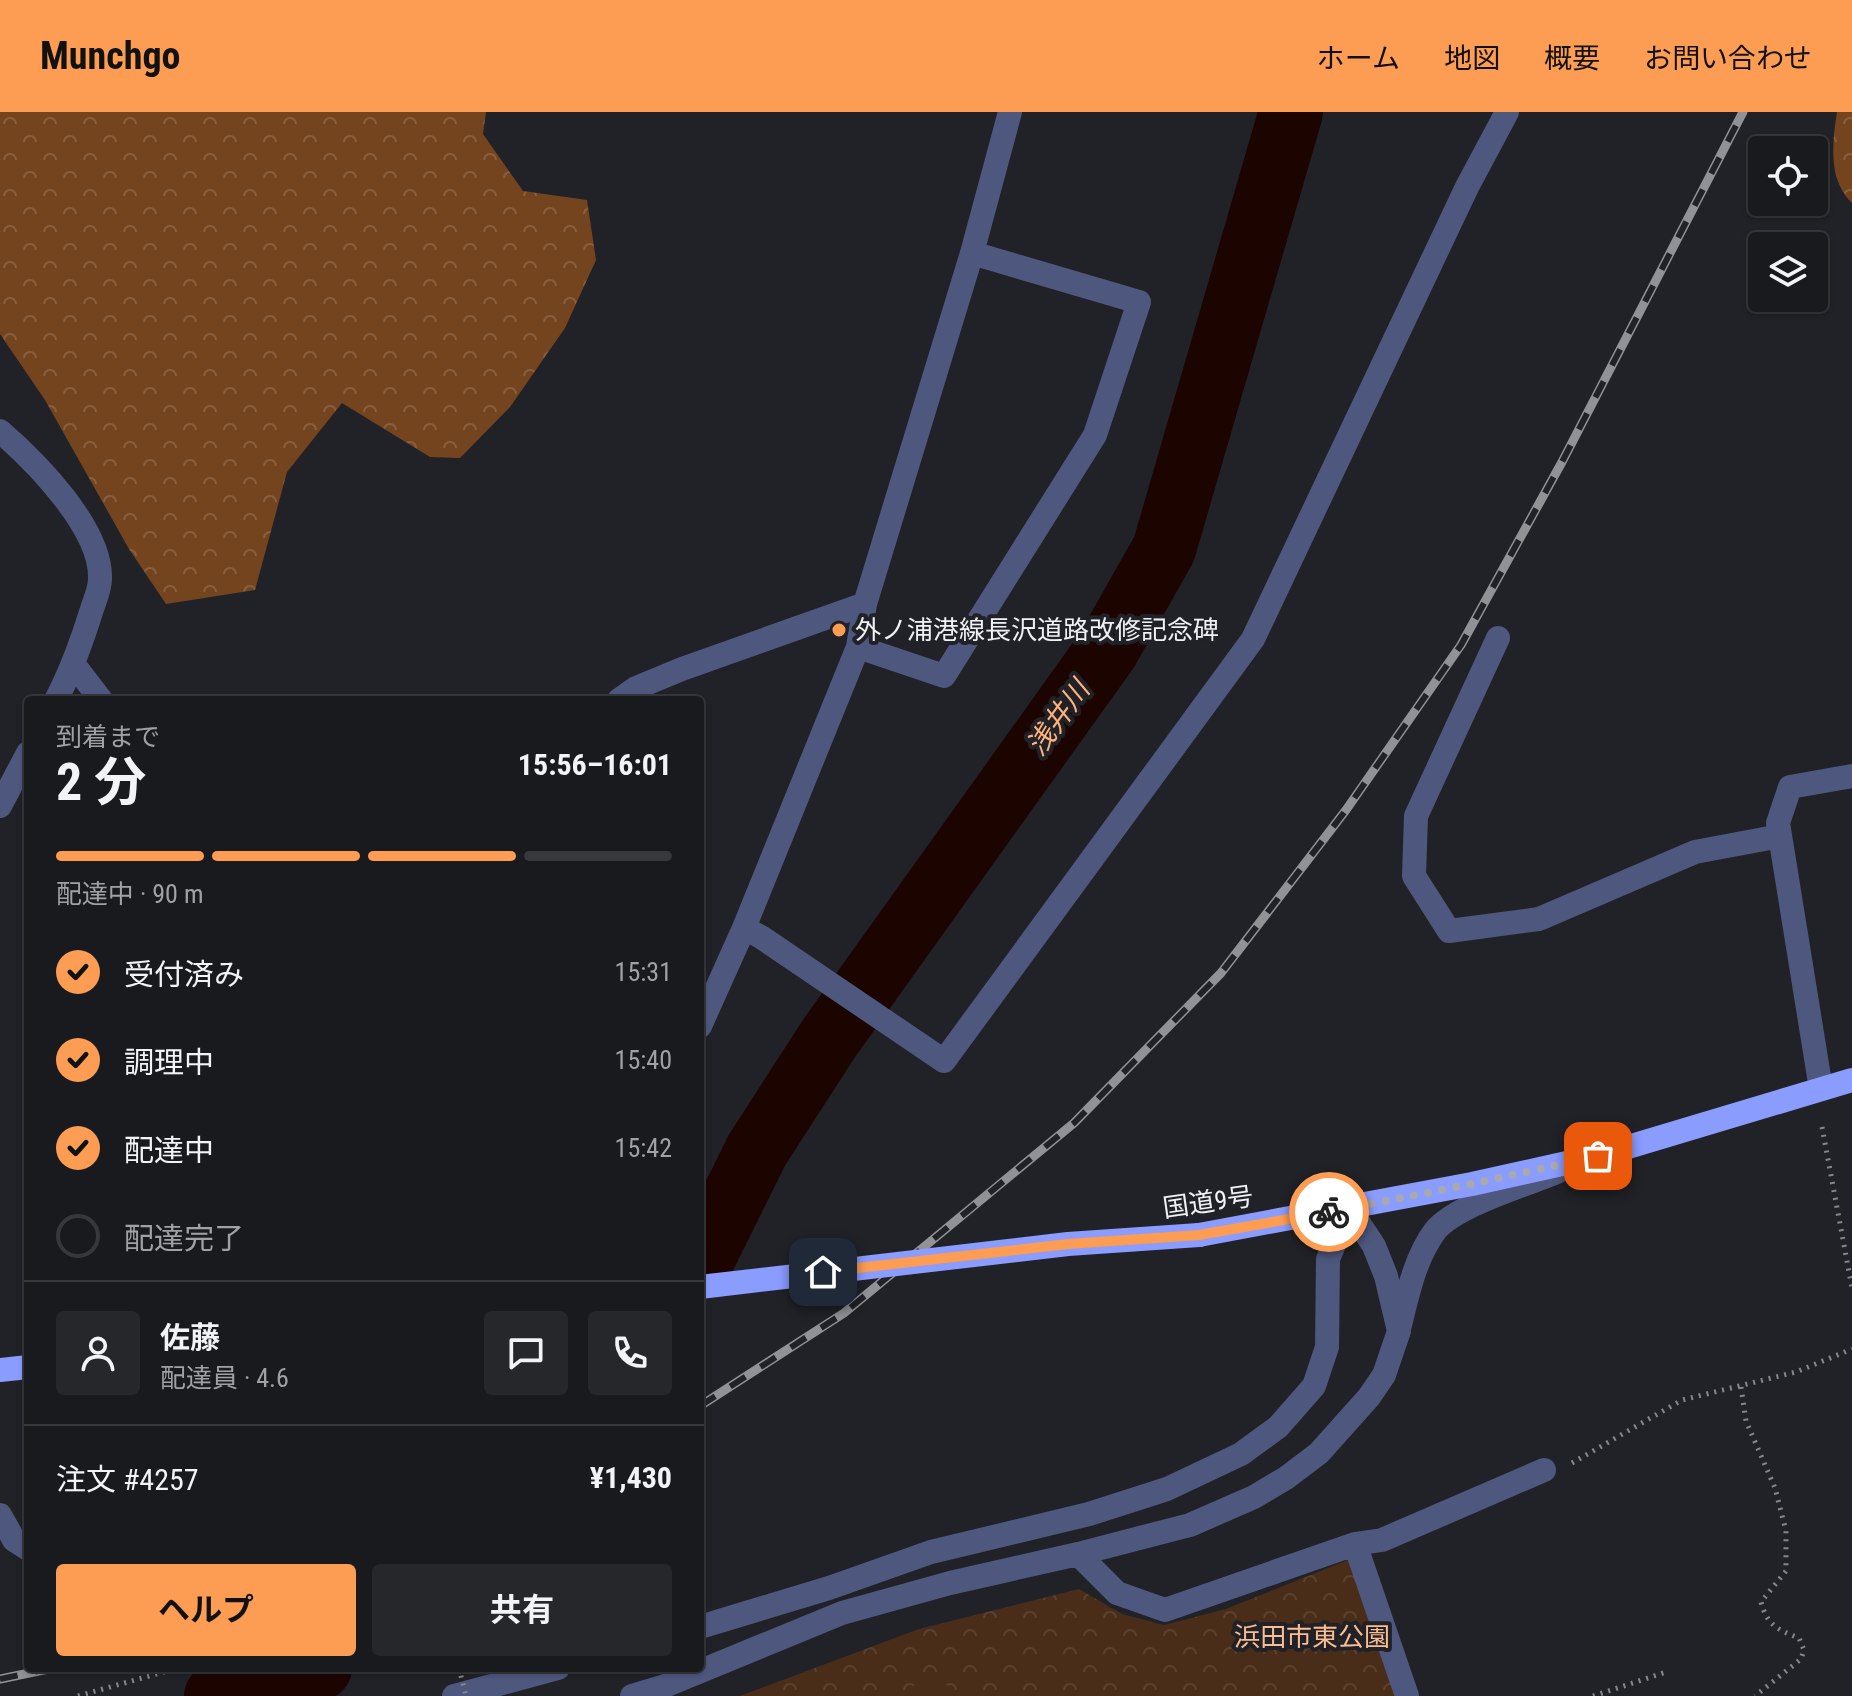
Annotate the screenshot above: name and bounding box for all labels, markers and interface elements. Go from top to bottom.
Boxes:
text: Munchgo [40,34,180,78]
text: ホーム [1317,42,1400,75]
text: 地図 [1444,42,1500,75]
text: 概要 [1544,42,1600,75]
text: お問い合わせ [1644,42,1812,75]
map controls [1748,136,1828,312]
button: locate [1748,136,1828,216]
button: layers [1748,232,1828,312]
place label: 外ノ浦港線長沢道路改修記念碑 [855,615,1219,645]
marker: 外ノ浦港線長沢道路改修記念碑 [830,621,848,639]
water label: 浅井川 [1020,672,1098,762]
text: 到着まで [56,722,160,752]
text: 15:56–16:01 [518,747,672,782]
text: 2 分 [56,752,146,813]
text: 配達中 · 90 m [56,879,203,909]
icon: check [56,950,100,994]
text: 受付済み [124,957,244,992]
text: 15:31 [615,957,672,987]
icon: check [56,1038,100,1082]
text: 調理中 [124,1045,214,1080]
text: 15:40 [615,1045,672,1075]
pin [1564,1122,1632,1190]
icon: check [56,1126,100,1170]
text: 配達中 [124,1133,214,1168]
text: 15:42 [615,1133,672,1163]
icon: bag [1576,1134,1620,1178]
courier [1289,1172,1369,1252]
street label: 国道9号 [1161,1181,1255,1223]
icon: bike [1307,1190,1351,1234]
text: 配達完了 [124,1221,244,1256]
pin [789,1238,857,1306]
icon: home [801,1250,845,1294]
button: person [56,1311,140,1395]
button: chat [484,1311,568,1395]
button: phone [588,1311,672,1395]
text: 佐藤 [160,1320,220,1355]
text: 配達員 · 4.6 [160,1363,289,1393]
text: ¥1,430 [590,1460,672,1495]
text: 注文 #4257 [56,1462,199,1497]
button: ヘルプ [56,1564,356,1656]
button: 共有 [372,1564,672,1656]
park label: 浜田市東公園 [1234,1622,1390,1652]

